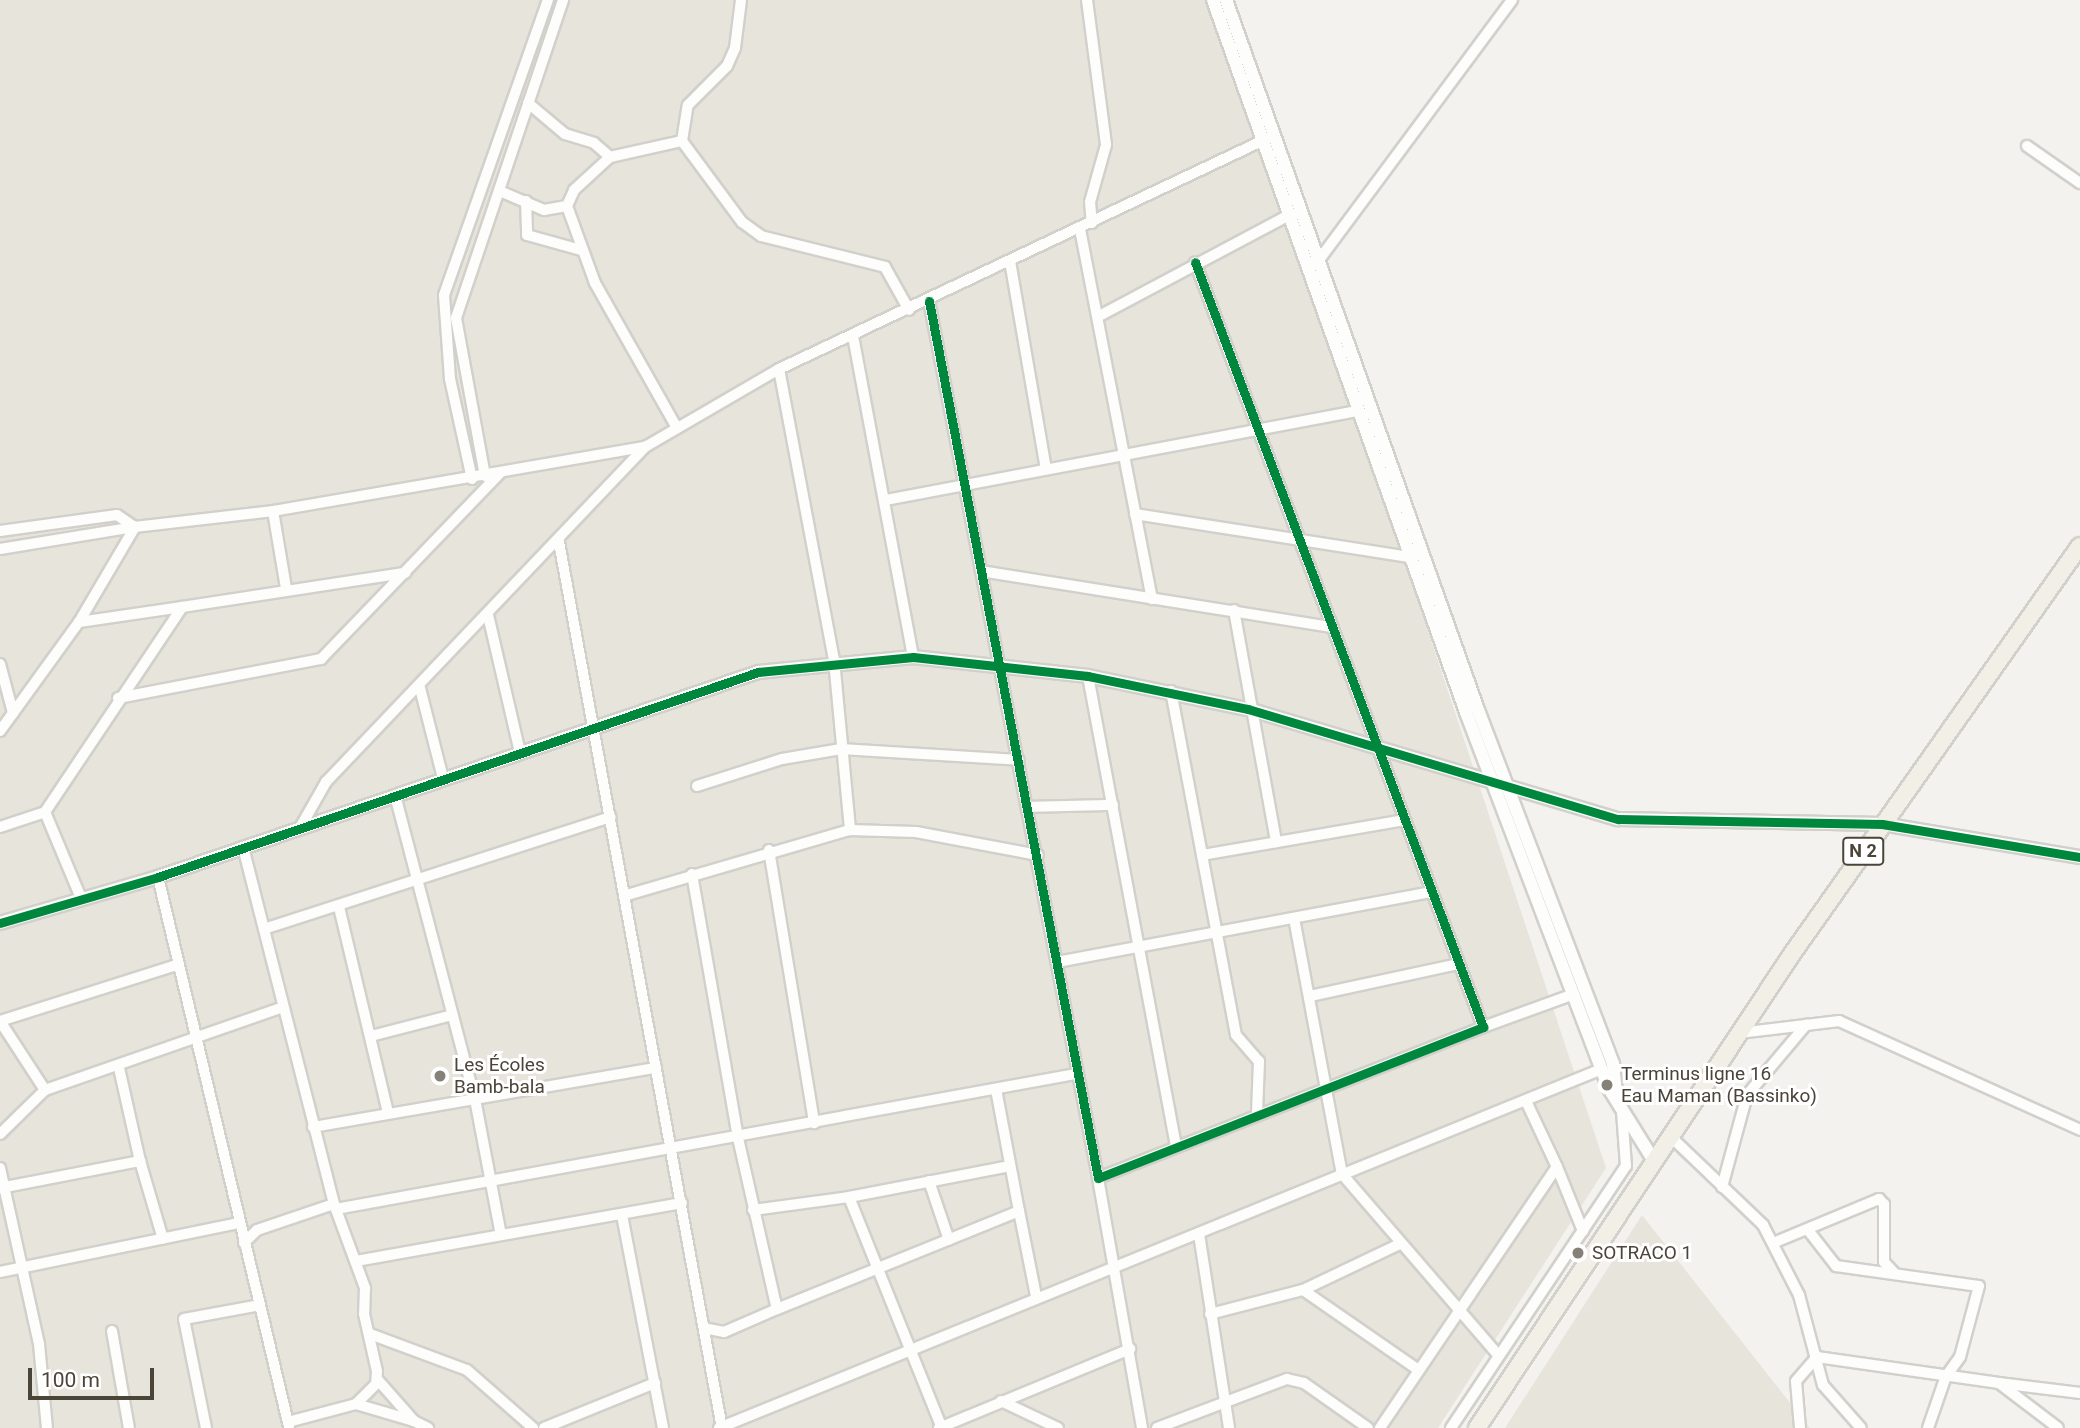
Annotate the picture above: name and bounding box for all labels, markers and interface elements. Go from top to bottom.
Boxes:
road number: N 2 [1842,836,1884,866]
place label: Les Écoles Bamb-bala [454,1054,545,1098]
place label: Terminus ligne 16 Eau Maman (Bassinko) [1621,1063,1817,1107]
marker: Les Écoles Bamb-bala [432,1068,448,1084]
marker: Terminus ligne 16 Eau Maman (Bassinko) [1599,1077,1615,1093]
place label: SOTRACO 1 [1592,1242,1692,1264]
marker: SOTRACO 1 [1570,1245,1586,1261]
scale bar [32,1354,158,1398]
text: 100 m [41,1368,100,1392]

